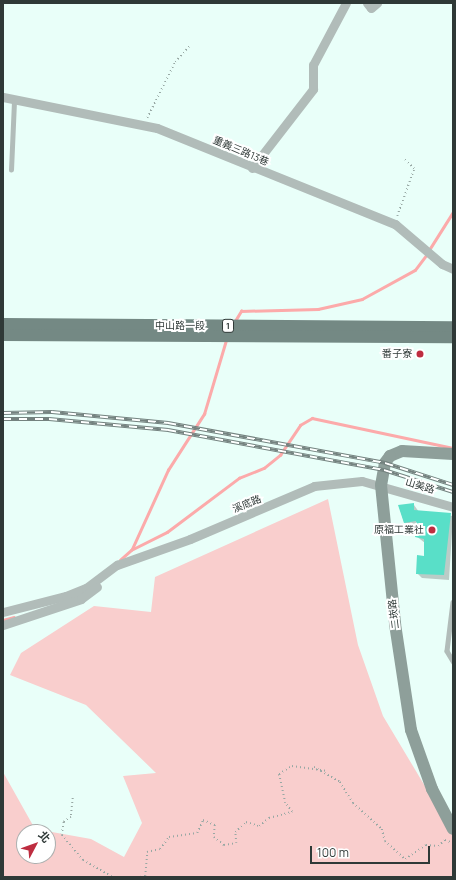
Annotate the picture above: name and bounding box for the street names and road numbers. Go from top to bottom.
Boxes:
street label: 重義三路13巷 [211,134,271,168]
road number: 1 [222,319,234,333]
street label: 中山路一段 [155,320,205,332]
street label: 山美路 [404,476,436,496]
street label: 溪底路 [231,493,263,515]
street label: 二崁路 [386,598,402,630]

